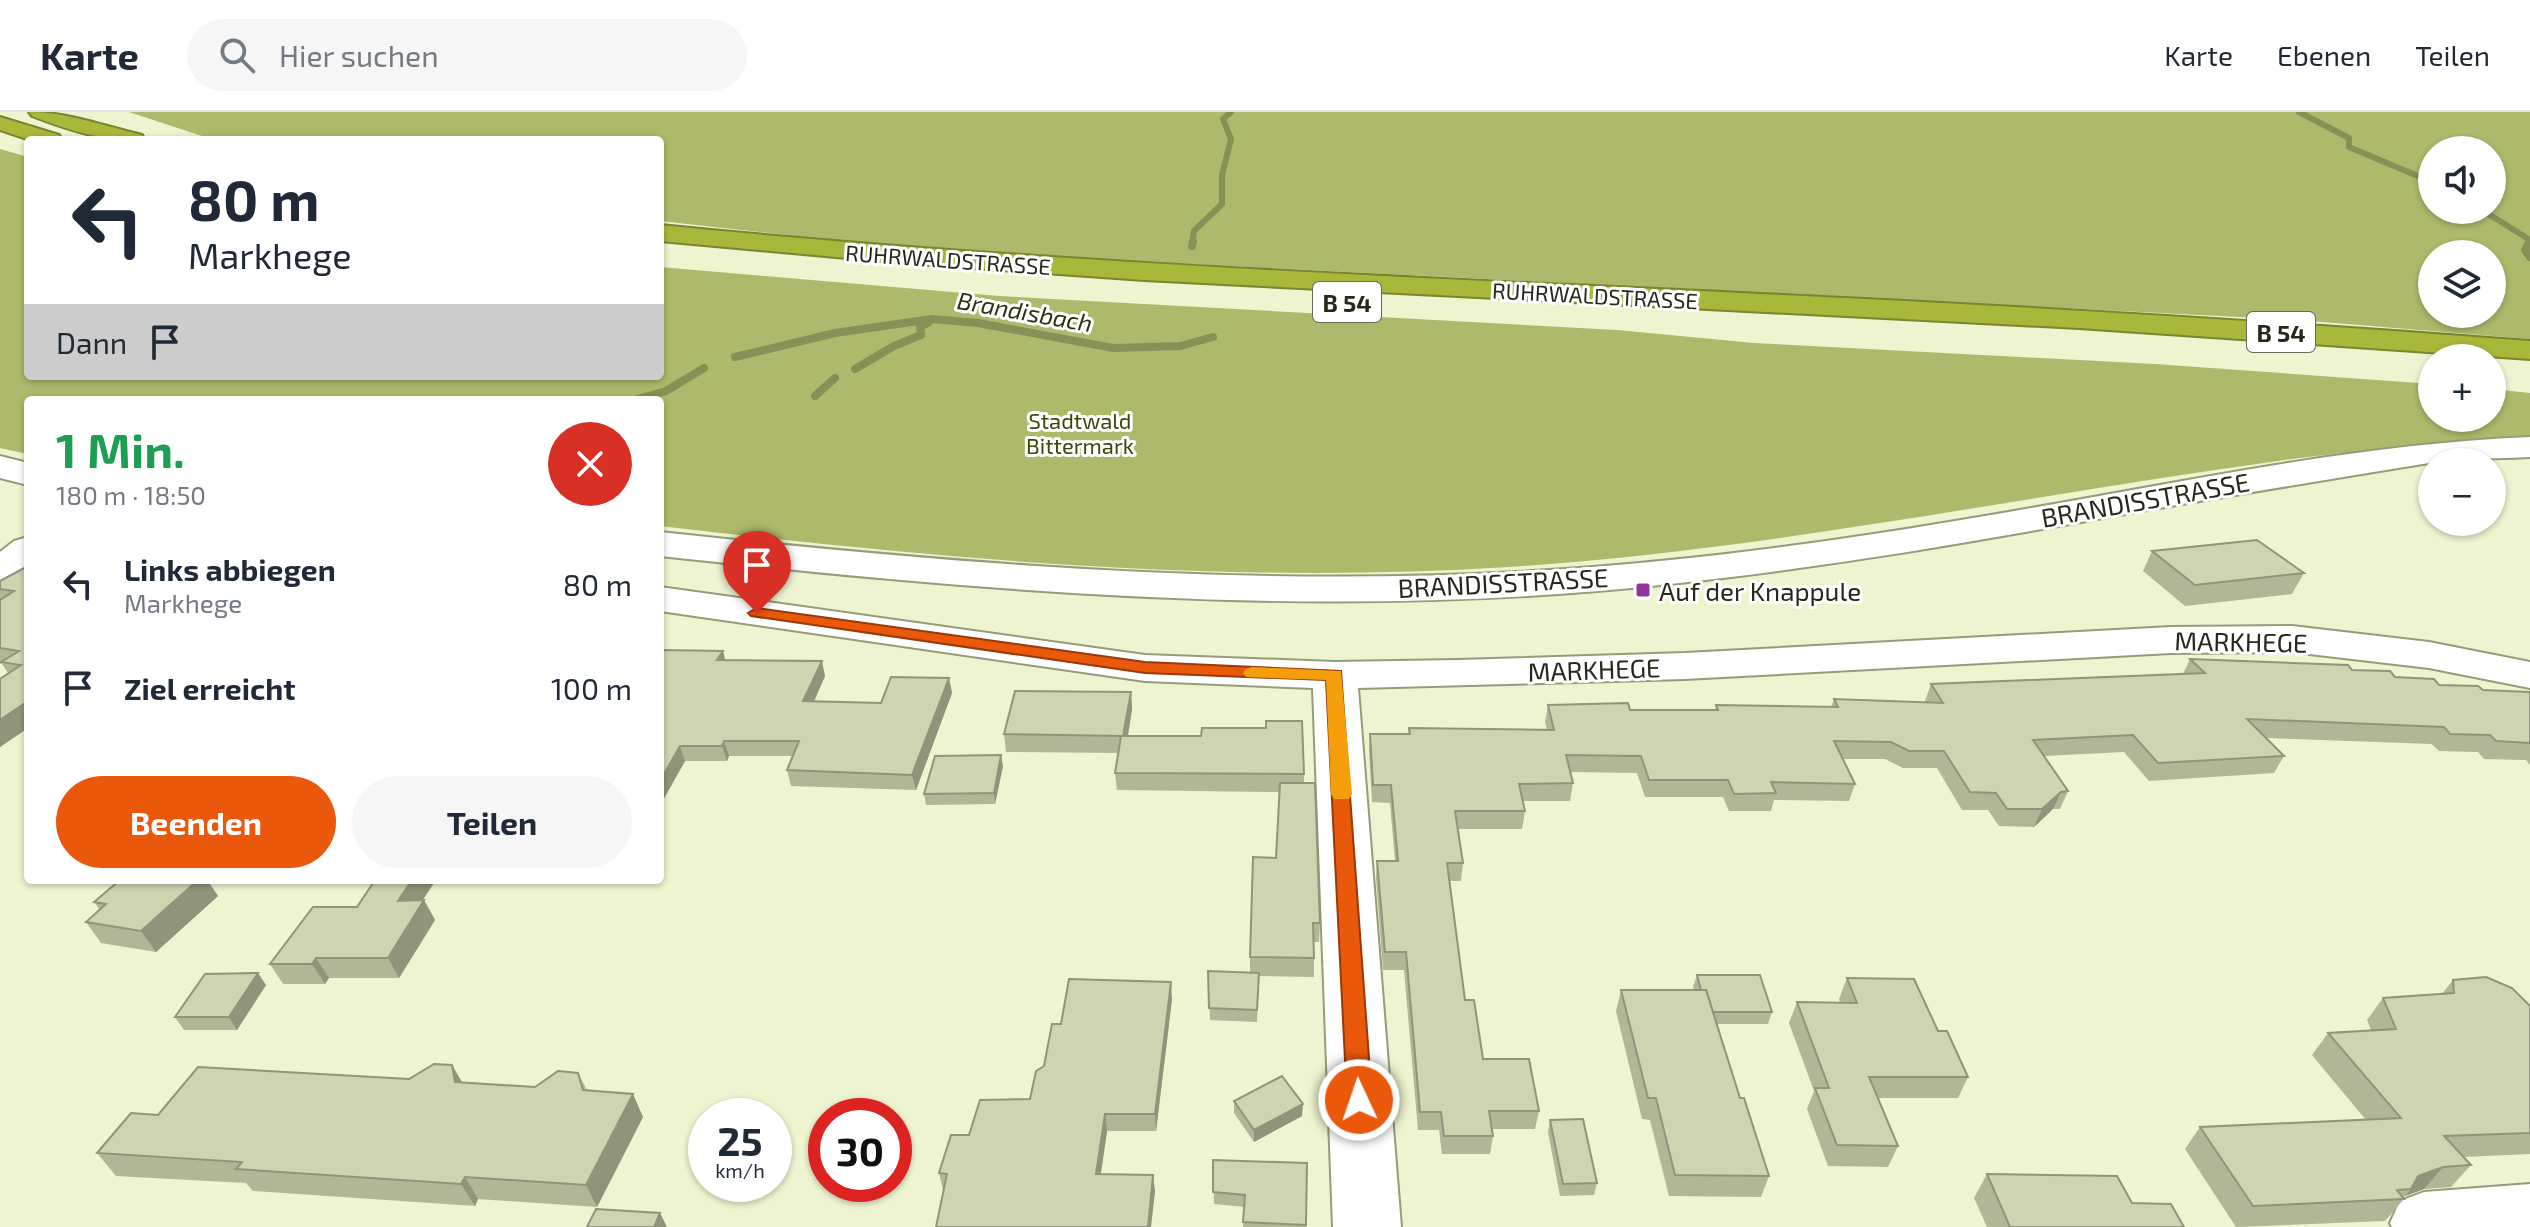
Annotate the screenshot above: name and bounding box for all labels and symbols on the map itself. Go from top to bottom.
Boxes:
street label: RUHRWALDSTRASSE [844,239,1052,279]
street label: RUHRWALDSTRASSE [1491,277,1699,313]
road number: B 54 [1313,282,1381,322]
water label: Brandisbach [955,285,1095,337]
road number: B 54 [2247,312,2315,352]
park label: Stadtwald Bittermark [1026,407,1134,458]
street label: BRANDISSTRASSE [2038,465,2252,533]
pin [723,531,791,613]
street label: BRANDISSTRASSE [1397,561,1609,603]
place label: Auf der Knappule [1659,575,1861,606]
marker: Auf der Knappule [1634,581,1652,599]
street label: MARKHEGE [2174,624,2308,658]
street label: MARKHEGE [1527,651,1661,687]
position arrow [1317,1058,1401,1142]
speed limit sign: 30 [808,1098,912,1202]

